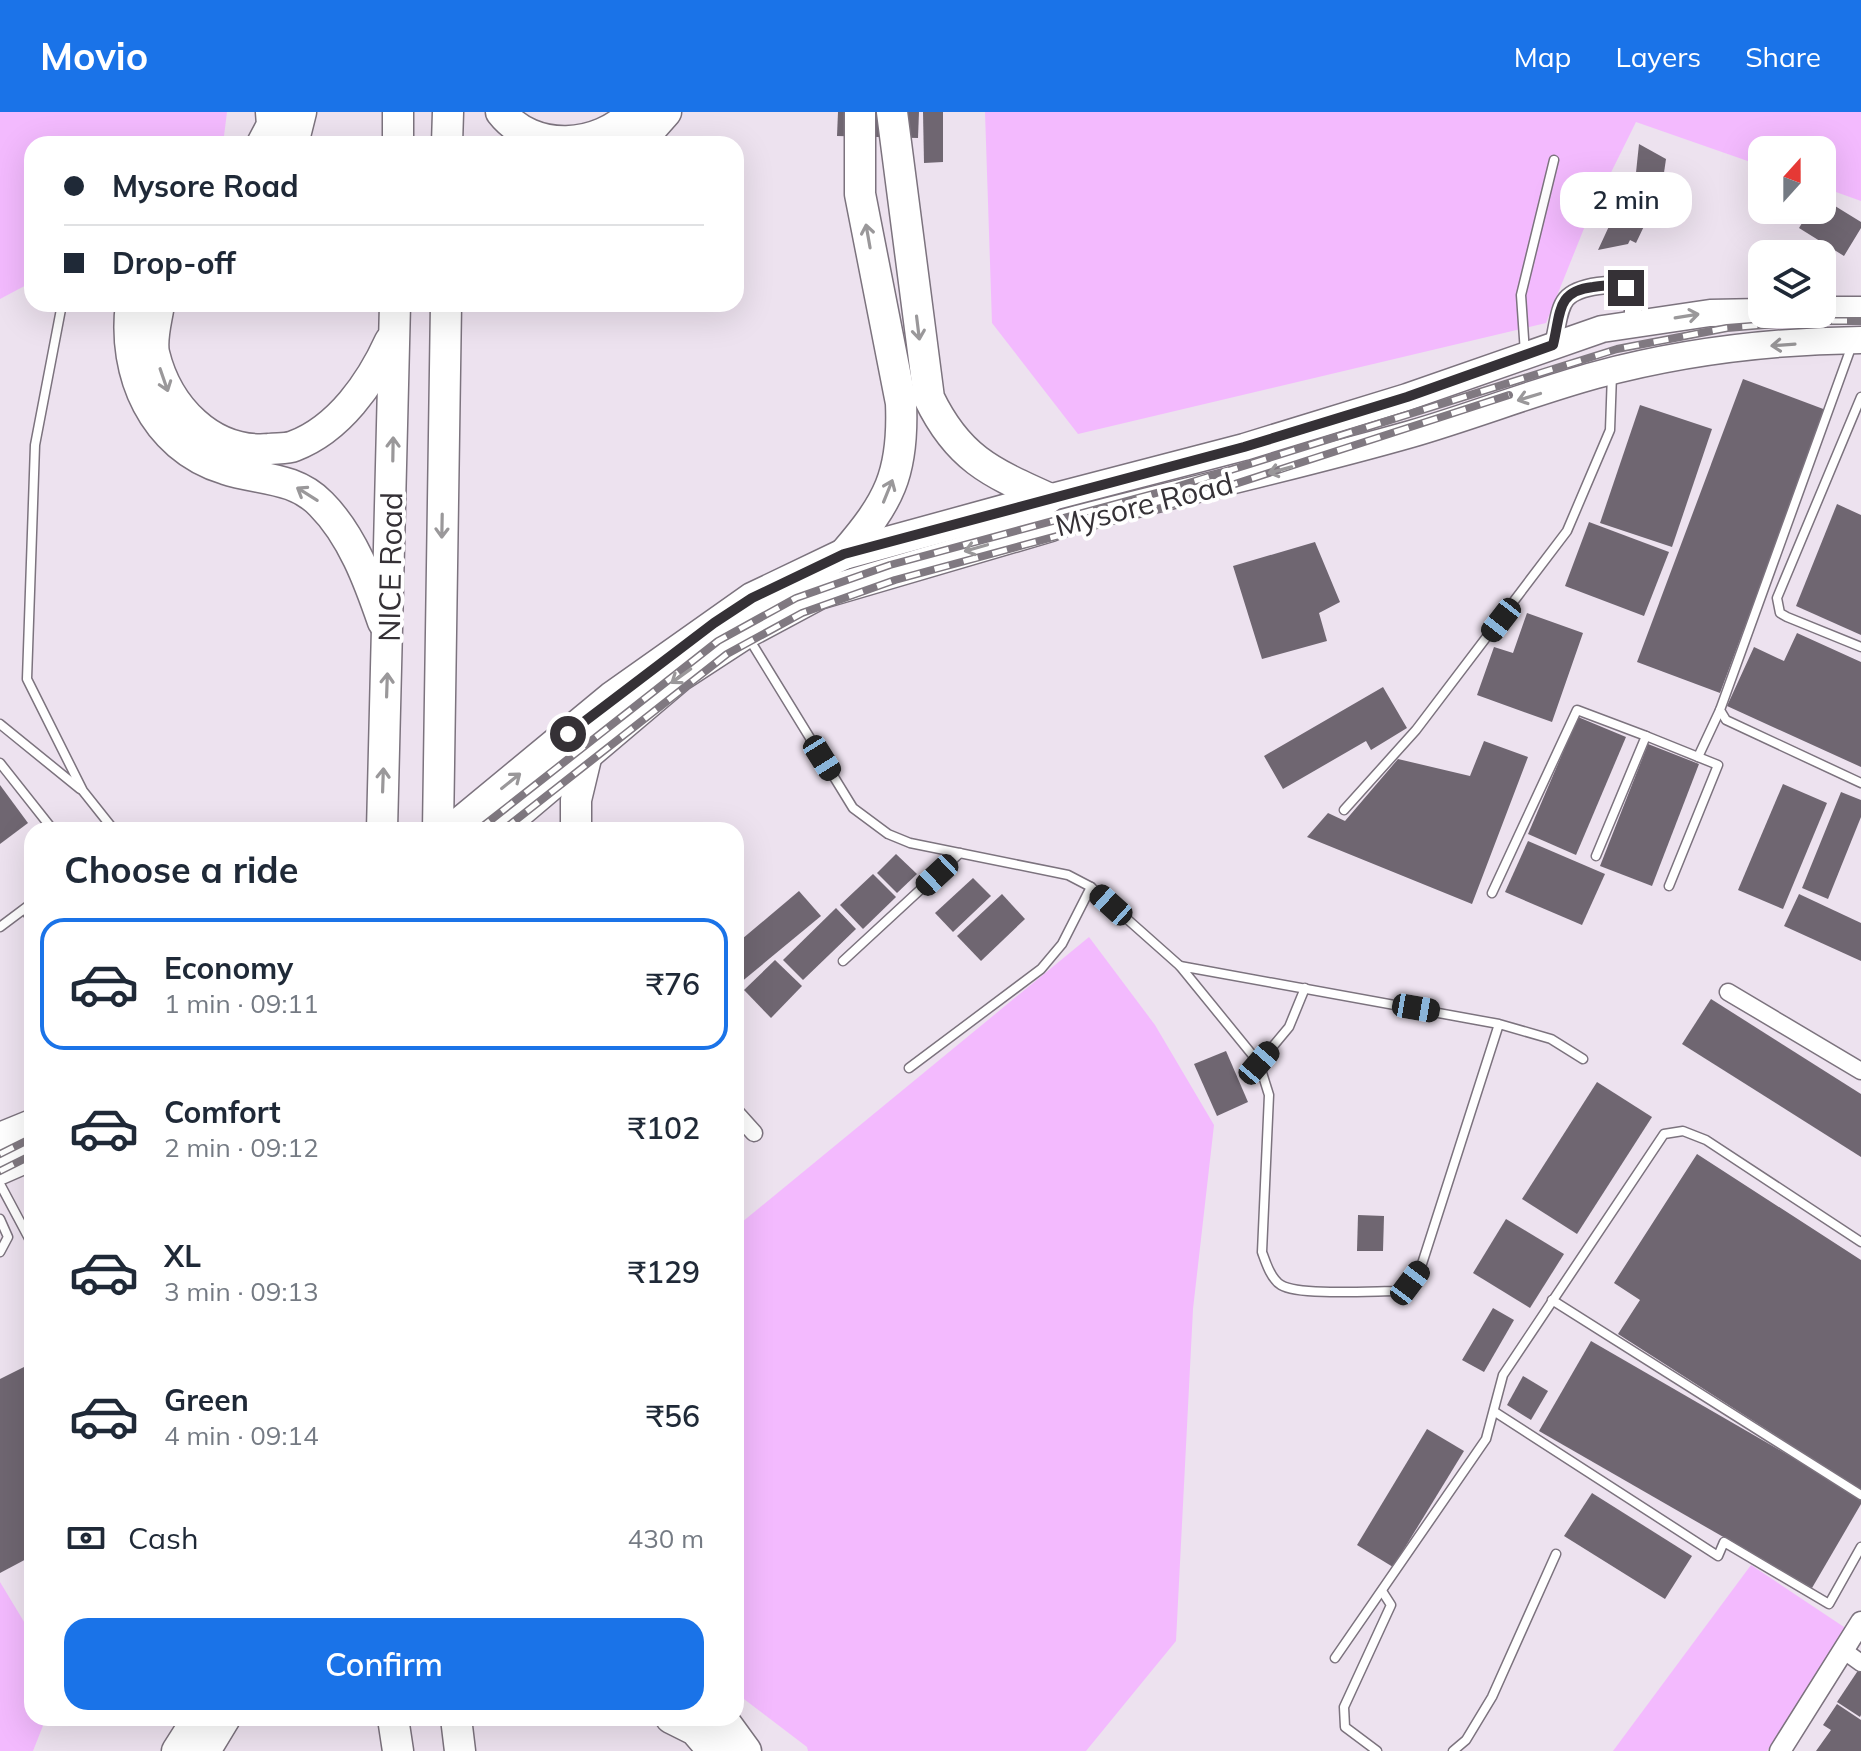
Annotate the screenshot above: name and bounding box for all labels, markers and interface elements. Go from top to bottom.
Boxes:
text: Movio [40,32,148,80]
text: Map [1514,39,1571,74]
text: Layers [1615,39,1701,74]
text: Share [1745,39,1821,74]
north arrow [1748,136,1836,224]
map controls [1748,136,1836,328]
text: Mysore Road [112,167,299,205]
callout: 2 min [1560,172,1692,228]
text: 2 min [1592,183,1660,216]
one-way arrow [859,224,874,250]
button: layers [1748,240,1836,328]
text: Drop-off [112,244,236,282]
route end [1608,270,1644,306]
one-way arrow [1674,308,1699,323]
one-way arrow [911,315,926,340]
one-way arrow [1770,338,1797,353]
one-way arrow [158,367,172,392]
one-way arrow [1517,390,1543,405]
one-way arrow [385,436,401,463]
one-way arrow [1267,463,1293,478]
street label: Mysore Road [1051,464,1237,544]
one-way arrow [881,479,896,504]
one-way arrow [296,486,319,502]
street label: NICE Road [370,492,410,642]
one-way arrow [434,512,450,539]
one-way arrow [964,541,990,556]
car [1477,594,1525,646]
one-way arrow [670,668,692,685]
one-way arrow [380,672,395,699]
route start [550,716,586,752]
car [799,731,845,785]
one-way arrow [376,767,391,794]
one-way arrow [500,772,521,789]
text: Choose a ride [64,847,298,892]
car [911,850,963,900]
car [1085,880,1137,930]
icon: car [68,948,140,1020]
text: Economy [164,949,293,987]
text: ₹76 [646,965,700,1003]
text: 1 min · 09:11 [164,987,319,1020]
car [1390,992,1442,1024]
car [1234,1037,1284,1089]
icon: car [68,1092,140,1164]
text: Comfort [164,1093,281,1131]
text: ₹102 [628,1109,700,1147]
text: 2 min · 09:12 [164,1131,319,1164]
icon: car [68,1236,140,1308]
text: XL [164,1237,201,1275]
text: ₹129 [628,1253,700,1291]
car [1386,1257,1434,1309]
text: 3 min · 09:13 [164,1275,319,1308]
icon: car [68,1380,140,1452]
text: Green [164,1381,249,1419]
text: ₹56 [646,1397,700,1435]
text: 4 min · 09:14 [164,1419,319,1452]
icon: cash [64,1516,108,1560]
text: Cash [128,1519,199,1557]
text: 430 m [628,1522,704,1555]
button: Confirm [64,1618,704,1710]

